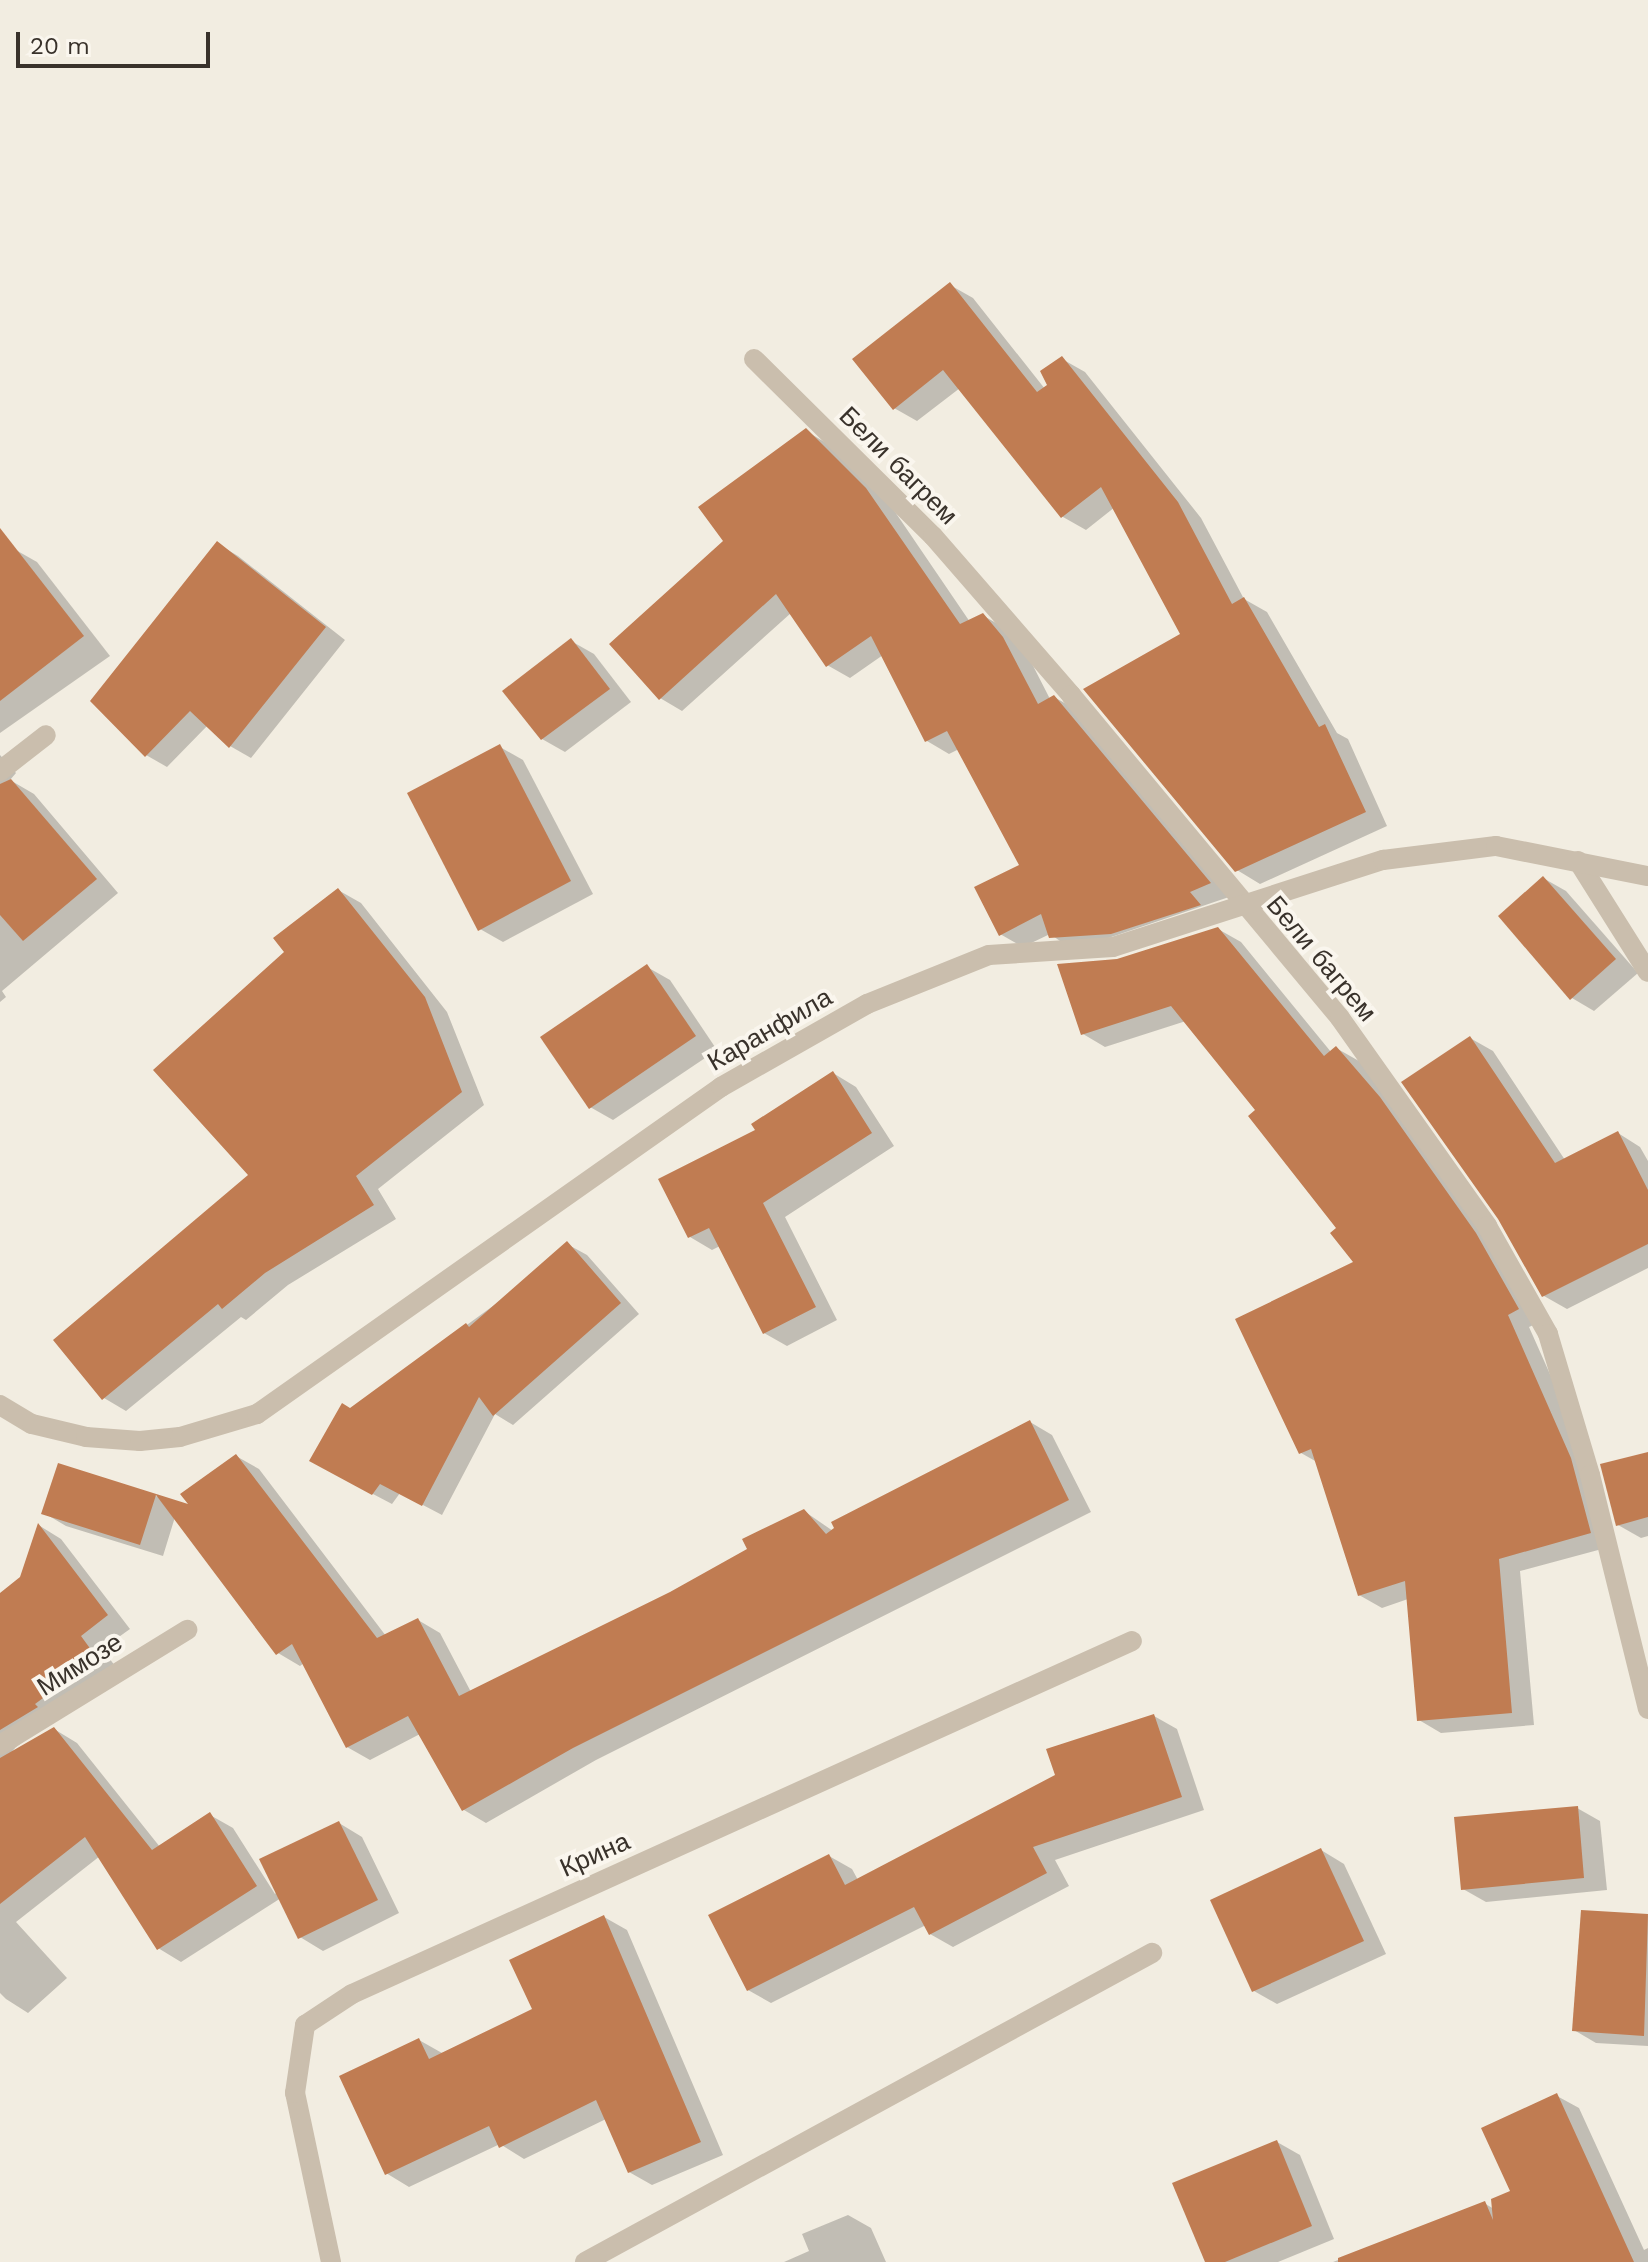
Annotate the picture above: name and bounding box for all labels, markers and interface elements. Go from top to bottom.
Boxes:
scale bar [20,16,214,66]
text: 20 m [30,32,90,60]
street label: Бели багрем [832,400,964,532]
street label: Бели багрем [1259,890,1383,1028]
street label: Каранфила [702,982,838,1078]
street label: Мимозе [32,1627,128,1703]
street label: Крина [555,1826,635,1884]

